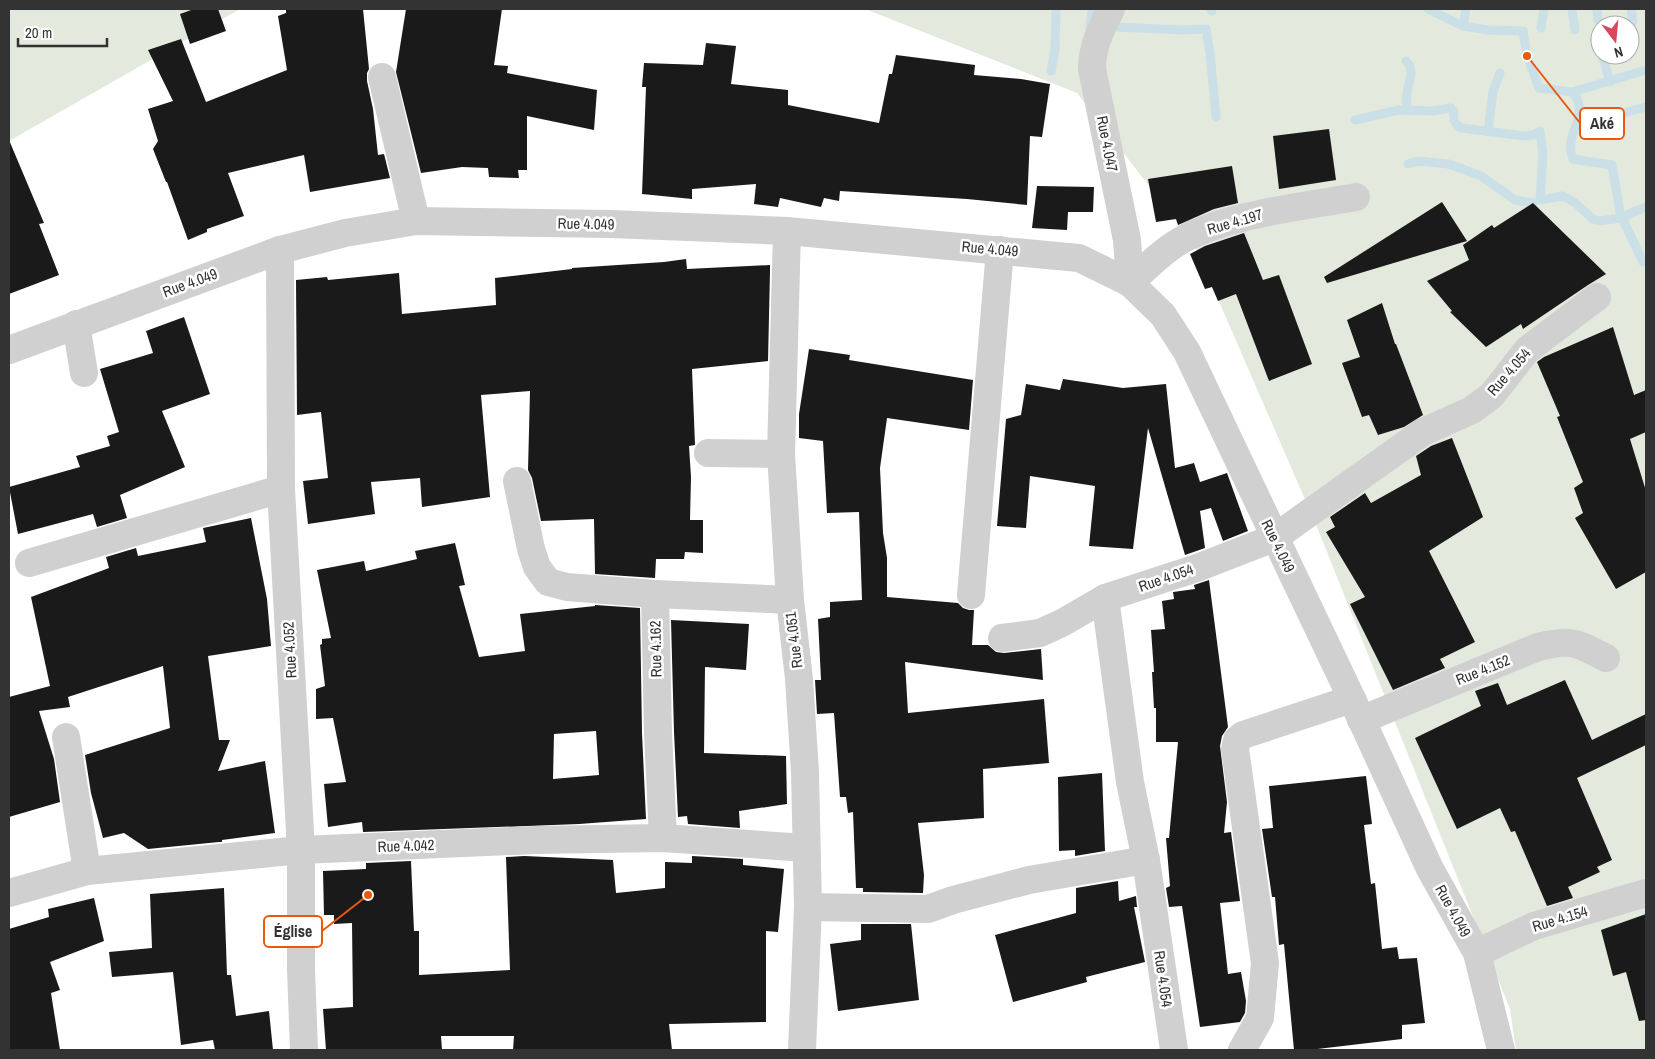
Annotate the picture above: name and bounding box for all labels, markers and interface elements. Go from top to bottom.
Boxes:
scale bar [18,15,106,47]
north arrow [1590,15,1640,65]
text: 20 m [25,22,52,43]
text: N [1612,43,1625,62]
callout: Aké [1580,108,1624,139]
text: Aké [1590,112,1614,134]
street label: Rue 4.047 [1092,114,1123,174]
street label: Rue 4.197 [1205,204,1265,239]
street label: Rue 4.049 [557,213,615,234]
street label: Rue 4.049 [961,236,1019,261]
street label: Rue 4.049 [160,263,220,302]
street label: Rue 4.054 [1482,343,1535,400]
street label: Rue 4.049 [1257,516,1300,576]
street label: Rue 4.054 [1136,558,1196,597]
street label: Rue 4.051 [780,610,807,670]
street label: Rue 4.162 [645,620,666,678]
street label: Rue 4.052 [278,621,301,679]
street label: Rue 4.152 [1453,649,1513,690]
street label: Rue 4.042 [377,834,435,857]
street label: Rue 4.049 [1430,881,1476,941]
street label: Rue 4.154 [1530,900,1590,937]
callout: Église [264,916,322,947]
text: Église [274,920,312,942]
street label: Rue 4.054 [1149,949,1178,1009]

